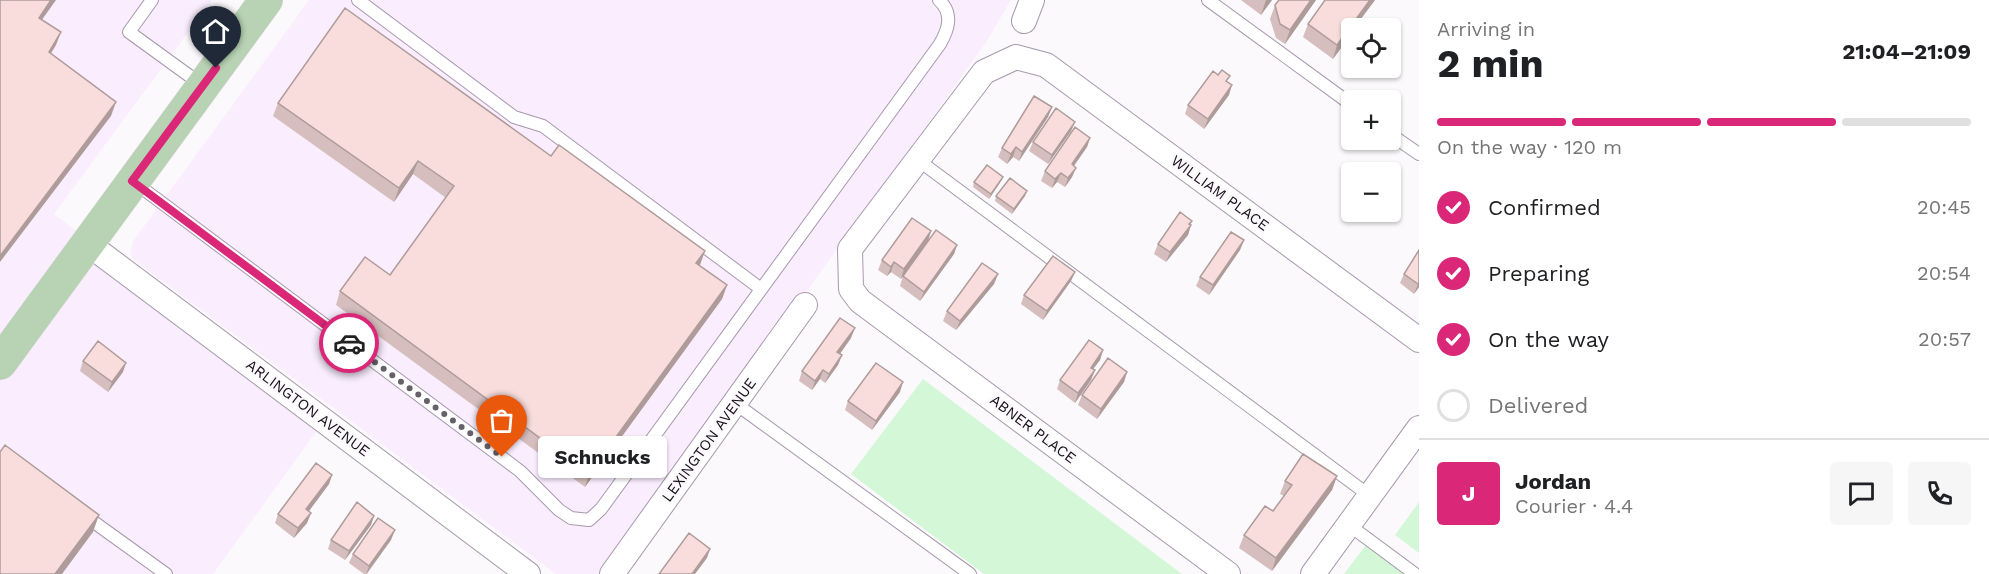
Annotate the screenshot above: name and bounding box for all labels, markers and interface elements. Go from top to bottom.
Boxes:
pin [190,6,241,68]
icon: home [199,15,232,48]
text: Arriving in [1437,17,1535,41]
map controls [1341,18,1401,222]
button: locate [1341,18,1401,78]
text: 21:04–21:09 [1842,39,1971,64]
text: 2 min [1437,41,1544,86]
button: + [1341,90,1401,150]
text: On the way · 120 m [1437,135,1622,159]
street label: WILLIAM PLACE [1168,151,1272,235]
button: − [1341,162,1401,222]
icon: check [1437,191,1470,224]
text: Confirmed [1488,195,1601,220]
text: 20:45 [1917,195,1971,219]
icon: check [1437,257,1470,290]
text: Preparing [1488,261,1589,286]
text: 20:54 [1917,261,1971,285]
courier [319,313,379,373]
icon: check [1437,323,1470,356]
icon: car [333,327,366,360]
text: On the way [1488,327,1609,352]
text: 20:57 [1918,327,1971,351]
street label: ARLINGTON AVENUE [243,356,373,460]
street label: LEXINGTON AVENUE [658,375,760,505]
street label: ABNER PLACE [986,391,1080,467]
text: Delivered [1488,393,1588,418]
pin [476,395,527,457]
icon: bag [485,404,518,437]
callout: Schnucks [538,436,667,478]
text: Schnucks [555,445,650,469]
button: chat [1830,462,1893,525]
button: phone [1908,462,1971,525]
text: Jordan [1515,469,1591,494]
text: J [1462,481,1475,506]
text: Courier · 4.4 [1515,494,1633,518]

